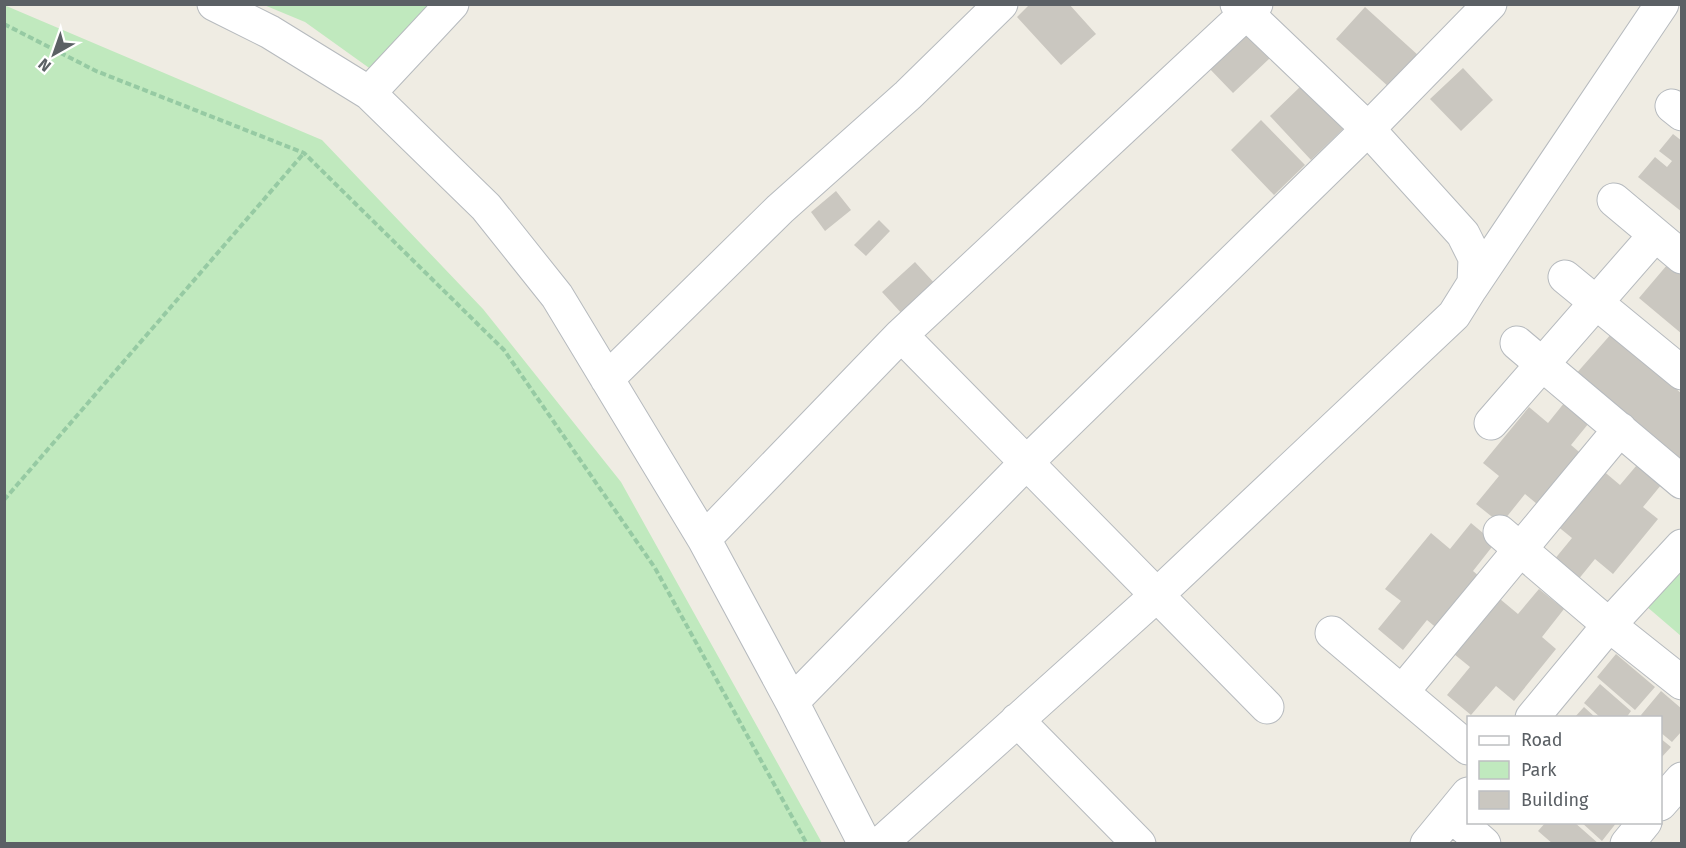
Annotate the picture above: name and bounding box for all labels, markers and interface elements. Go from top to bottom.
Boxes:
north arrow [24,24,84,84]
text: N [35,54,55,76]
legend [1467,716,1662,824]
text: Road [1521,729,1563,751]
text: Park [1521,759,1557,781]
text: Building [1521,789,1589,811]

